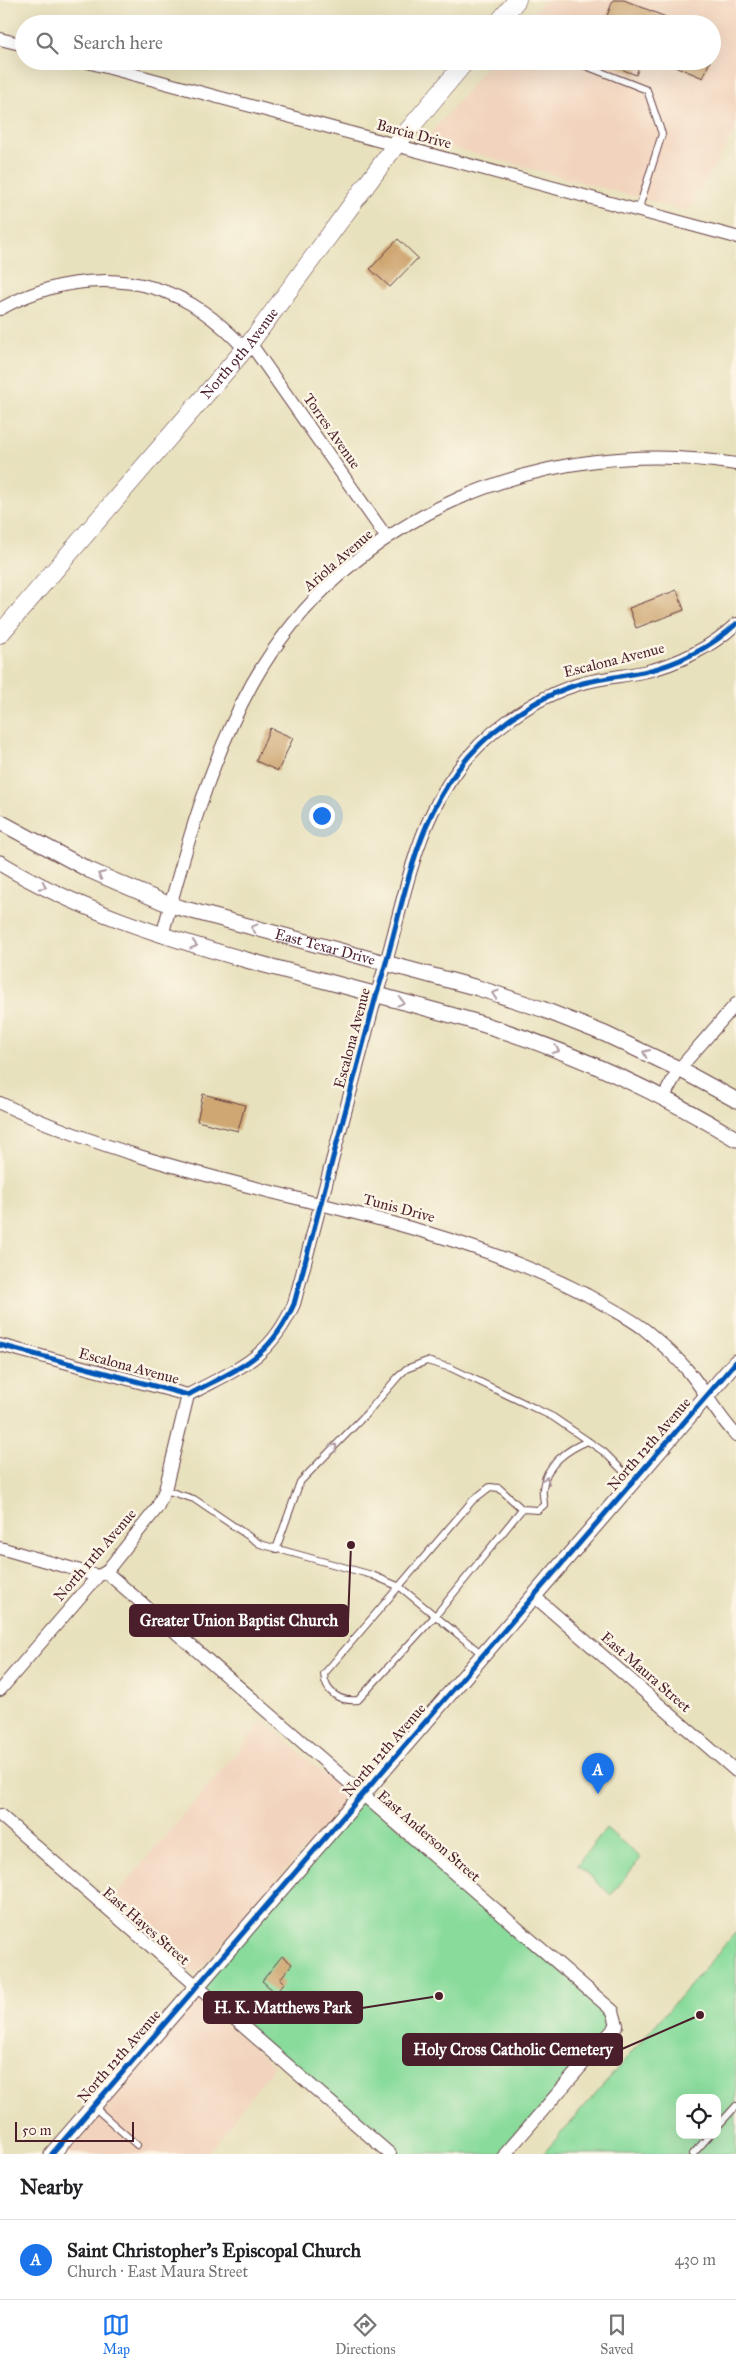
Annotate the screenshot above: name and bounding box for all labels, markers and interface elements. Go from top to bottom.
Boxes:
search box [15,15,721,70]
icon: search [33,29,61,57]
text: Search here [73,31,163,54]
street label: Barcia Drive [375,115,453,153]
street label: North 9th Avenue [197,304,282,403]
street label: Torres Avenue [299,390,365,472]
street label: Ariola Avenue [299,525,376,596]
street label: Escalona Avenue [562,639,666,681]
your location [309,803,335,829]
one-way arrow [97,871,106,882]
one-way arrow [38,880,47,890]
one-way arrow [250,923,258,934]
street label: East Texar Drive [273,925,377,969]
one-way arrow [189,939,198,950]
street label: Escalona Avenue [330,986,374,1090]
one-way arrow [491,990,500,1000]
one-way arrow [396,997,405,1007]
one-way arrow [551,1044,560,1054]
one-way arrow [642,1049,651,1060]
street label: Tunis Drive [361,1190,437,1226]
street label: Escalona Avenue [77,1344,181,1388]
street label: North 12th Avenue [604,1394,694,1494]
one-way arrow [328,1444,337,1453]
one-way arrow [540,1477,550,1485]
street label: North 11th Avenue [50,1505,140,1605]
callout: Greater Union Baptist Church [130,1605,348,1636]
text: Greater Union Baptist Church [140,1611,338,1631]
street label: East Maura Street [597,1628,695,1716]
street label: North 12th Avenue [339,1700,429,1800]
pin: A [582,1753,614,1794]
street label: East Anderson Street [374,1786,485,1886]
street label: East Hayes Street [99,1883,194,1969]
callout: H. K. Matthews Park [204,1992,362,2023]
text: H. K. Matthews Park [214,1998,353,2017]
street label: North 12th Avenue [74,2006,164,2106]
callout: Holy Cross Catholic Cemetery [403,2034,622,2065]
text: Holy Cross Catholic Cemetery [413,2040,614,2060]
map controls [676,2094,721,2139]
button: locate [676,2094,721,2139]
scale bar [15,2119,134,2142]
text: 50 m [22,2122,51,2139]
text: Nearby [20,2174,83,2200]
text: Saint Christopher's Episcopal Church [67,2239,361,2262]
text: A [31,2250,41,2269]
text: 430 m [674,2250,716,2269]
text: Church · East Maura Street [67,2262,248,2281]
tab: Map [102,2311,130,2358]
tab: Directions [335,2311,396,2358]
tab: Saved [600,2311,634,2358]

